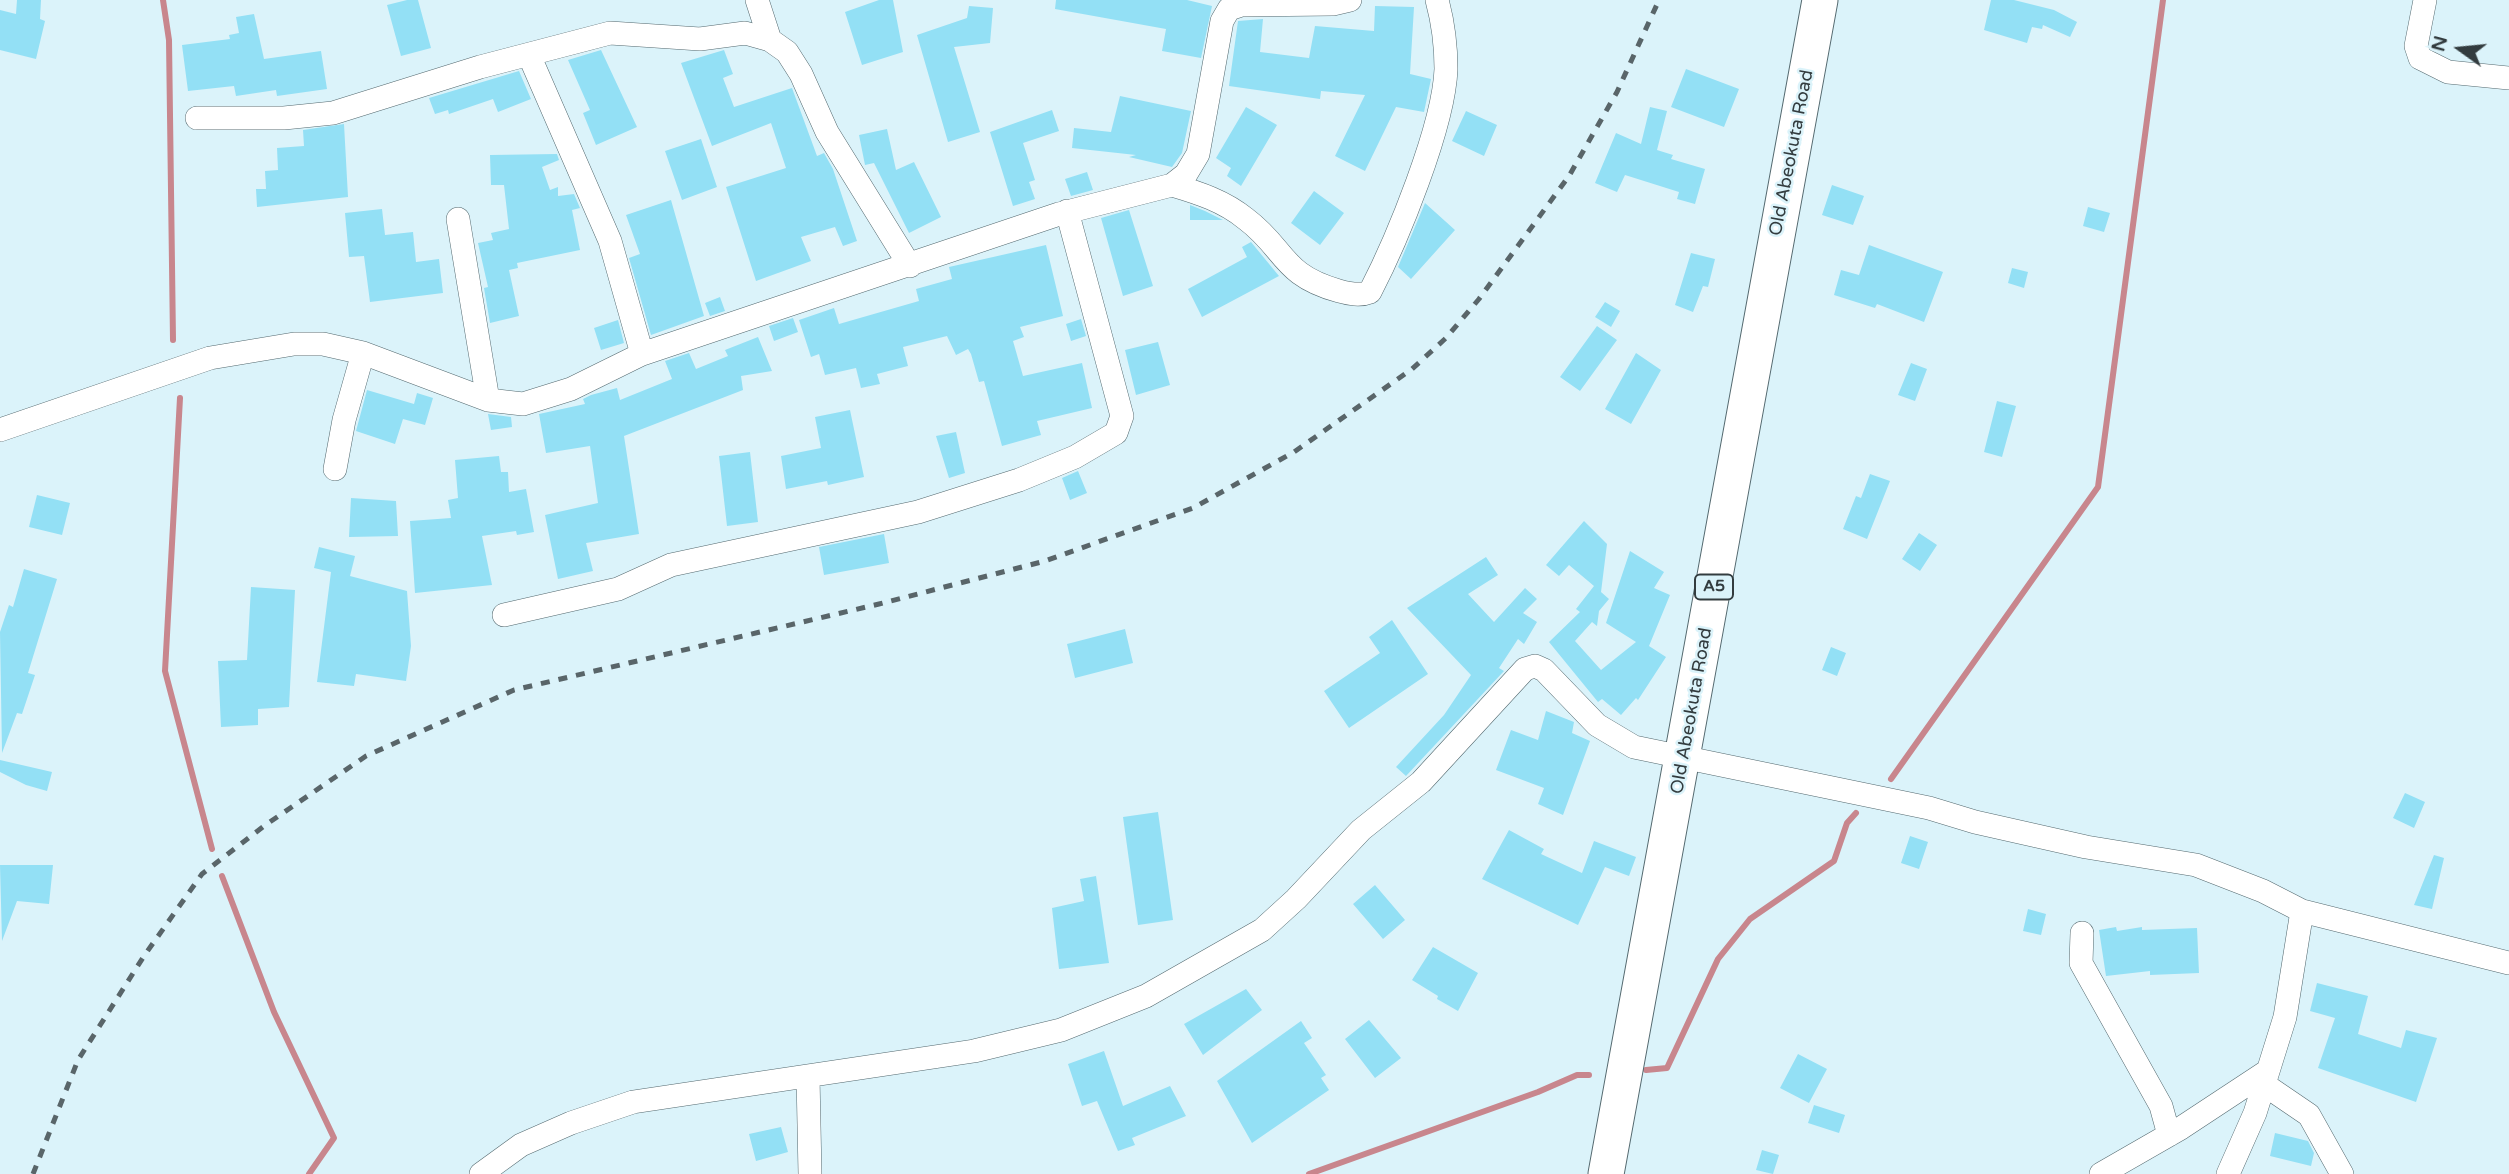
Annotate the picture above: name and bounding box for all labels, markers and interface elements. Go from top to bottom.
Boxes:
north arrow [2425,14,2495,84]
text: N [2427,33,2452,54]
street label: Old Abeokuta Road [1765,68,1819,238]
road number: A5 [1695,574,1733,600]
street label: Old Abeokuta Road [1667,626,1717,796]

